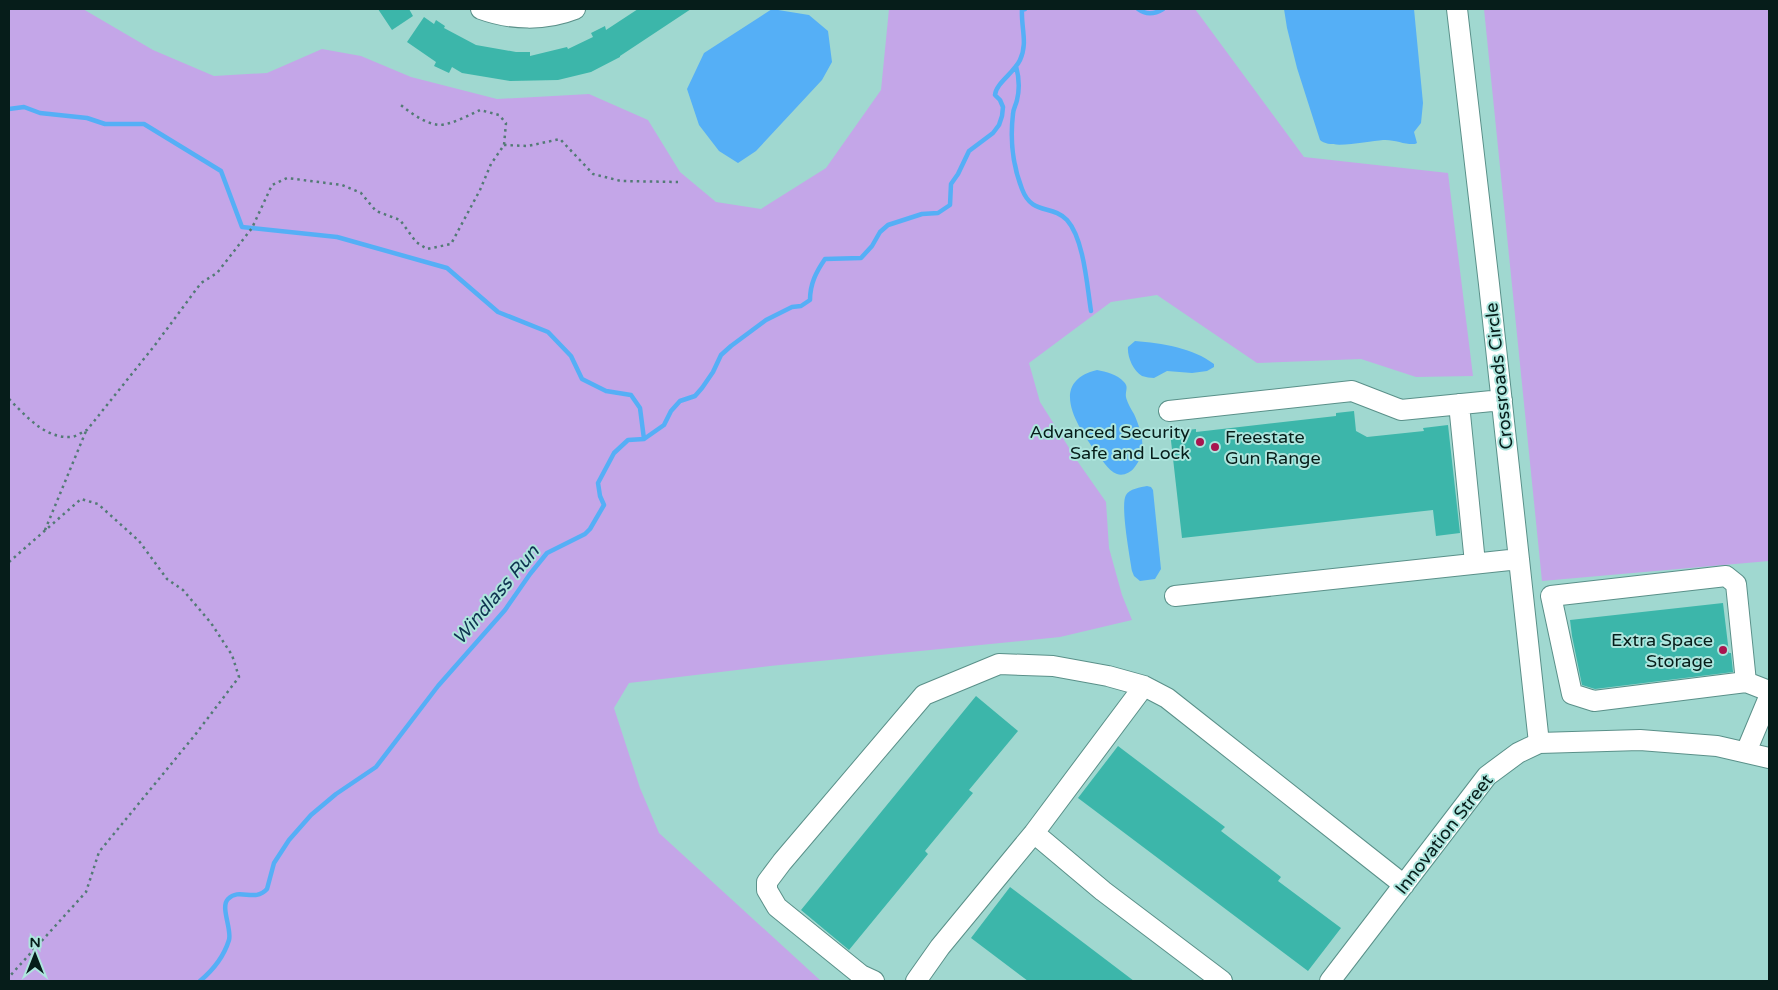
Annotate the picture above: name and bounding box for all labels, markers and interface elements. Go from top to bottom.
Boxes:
street label: Crossroads Circle [1480,302,1518,450]
place label: Advanced Security Safe and Lock [1030,421,1190,464]
place label: Freestate Gun Range [1225,426,1321,469]
marker: Advanced Security Safe and Lock [1194,436,1206,448]
marker: Freestate Gun Range [1209,441,1221,453]
water label: Windlass Run [448,541,544,649]
place label: Extra Space Storage [1611,629,1713,672]
marker: Extra Space Storage [1717,644,1729,656]
street label: Innovation Street [1390,769,1498,898]
north arrow [10,930,60,980]
text: N [29,934,41,951]

